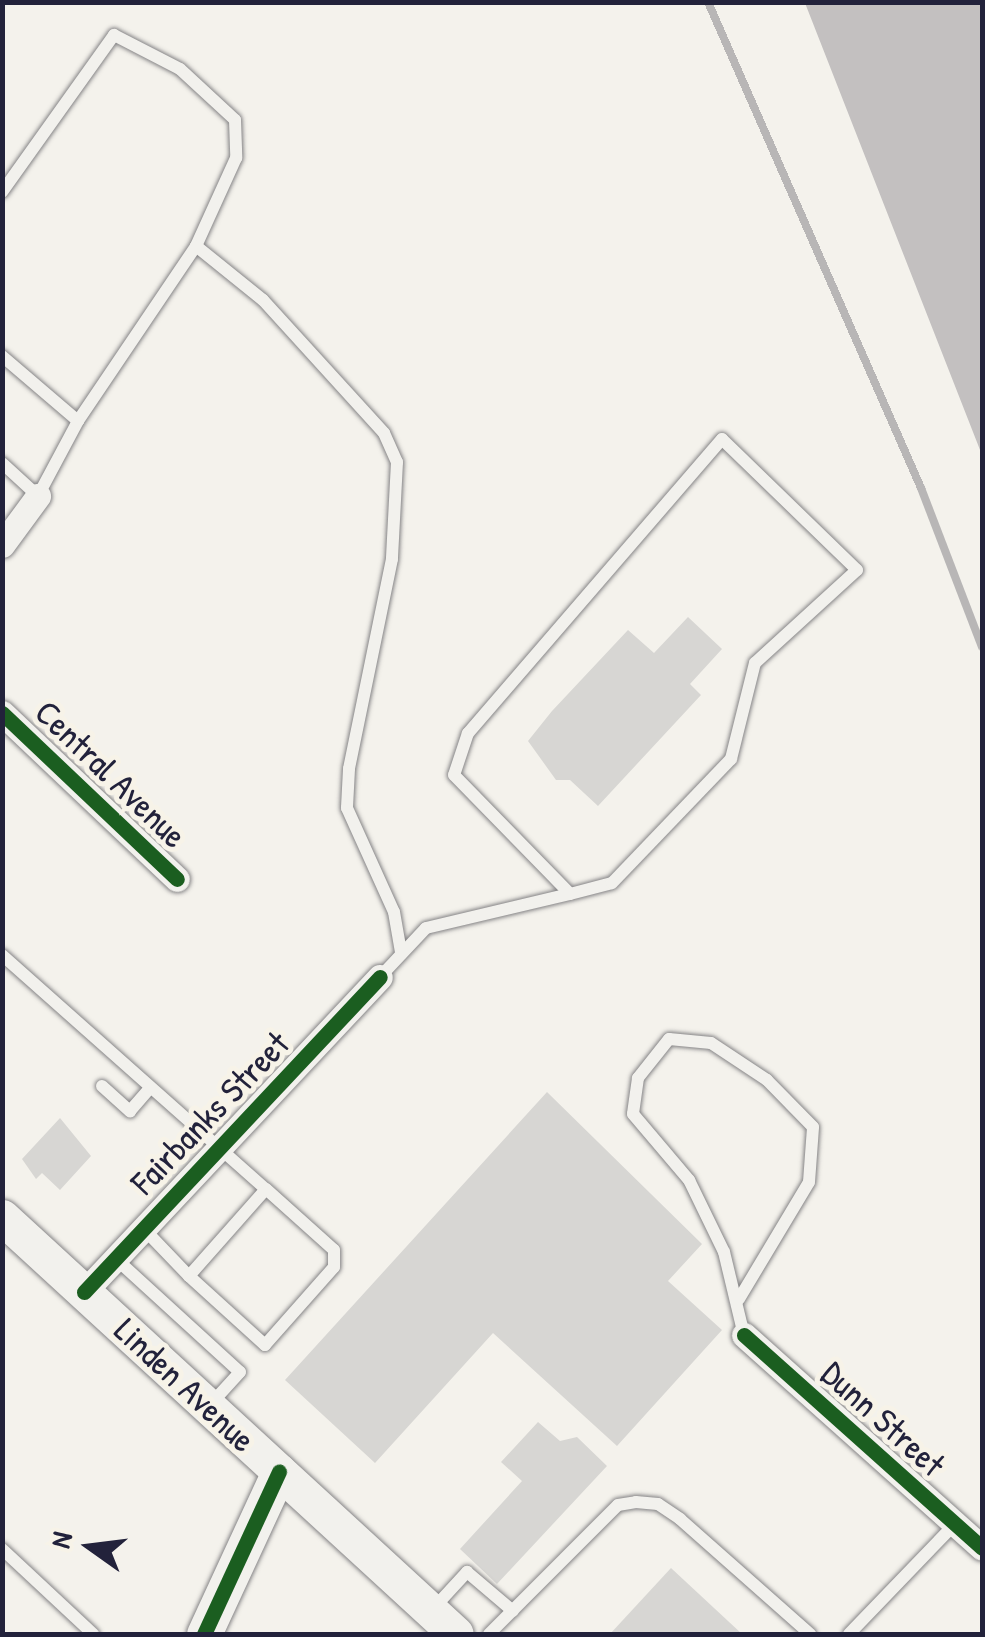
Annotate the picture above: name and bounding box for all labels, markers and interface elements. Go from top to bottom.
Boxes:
street label: Central Avenue [27,691,195,857]
street label: Fairbanks Street [122,1023,298,1203]
street label: Linden Avenue [106,1309,264,1461]
street label: Dunn Street [813,1353,953,1485]
north arrow [40,1497,140,1597]
text: N [41,1528,81,1552]

